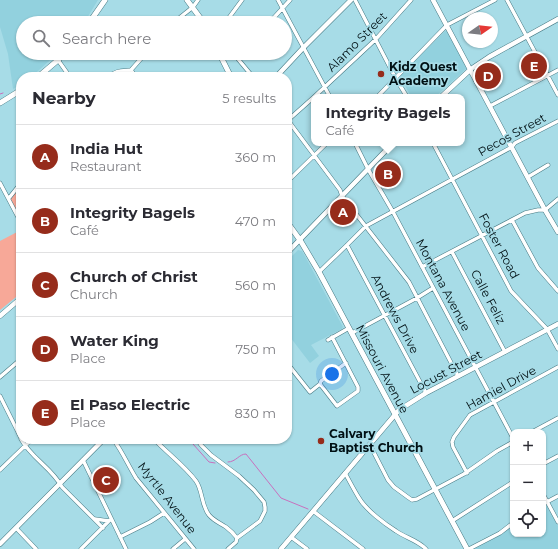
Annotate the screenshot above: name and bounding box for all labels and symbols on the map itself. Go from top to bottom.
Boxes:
street label: Alamo Street [324,8,390,75]
north arrow [462,12,498,48]
pin: E [521,51,547,81]
place label: Kidz Quest Academy [388,59,458,88]
pin: D [475,61,501,91]
marker: Kidz Quest Academy [376,69,386,79]
street label: Pecos Street [475,110,548,159]
pin: B [375,159,401,189]
pin: A [330,197,356,227]
street label: Foster Road [476,210,523,281]
street label: Montana Avenue [413,236,474,334]
street label: Calle Feliz [468,267,509,327]
street label: Andrews Drive [368,272,423,356]
street label: Missouri Avenue [353,322,412,416]
street label: Locust Street [407,346,484,397]
street label: Hamiel Drive [463,362,538,413]
your location [322,364,342,384]
place label: Calvary Baptist Church [329,426,423,455]
marker: Calvary Baptist Church [316,436,326,446]
street label: Myrtle Avenue [135,459,200,536]
pin: C [93,465,119,495]

